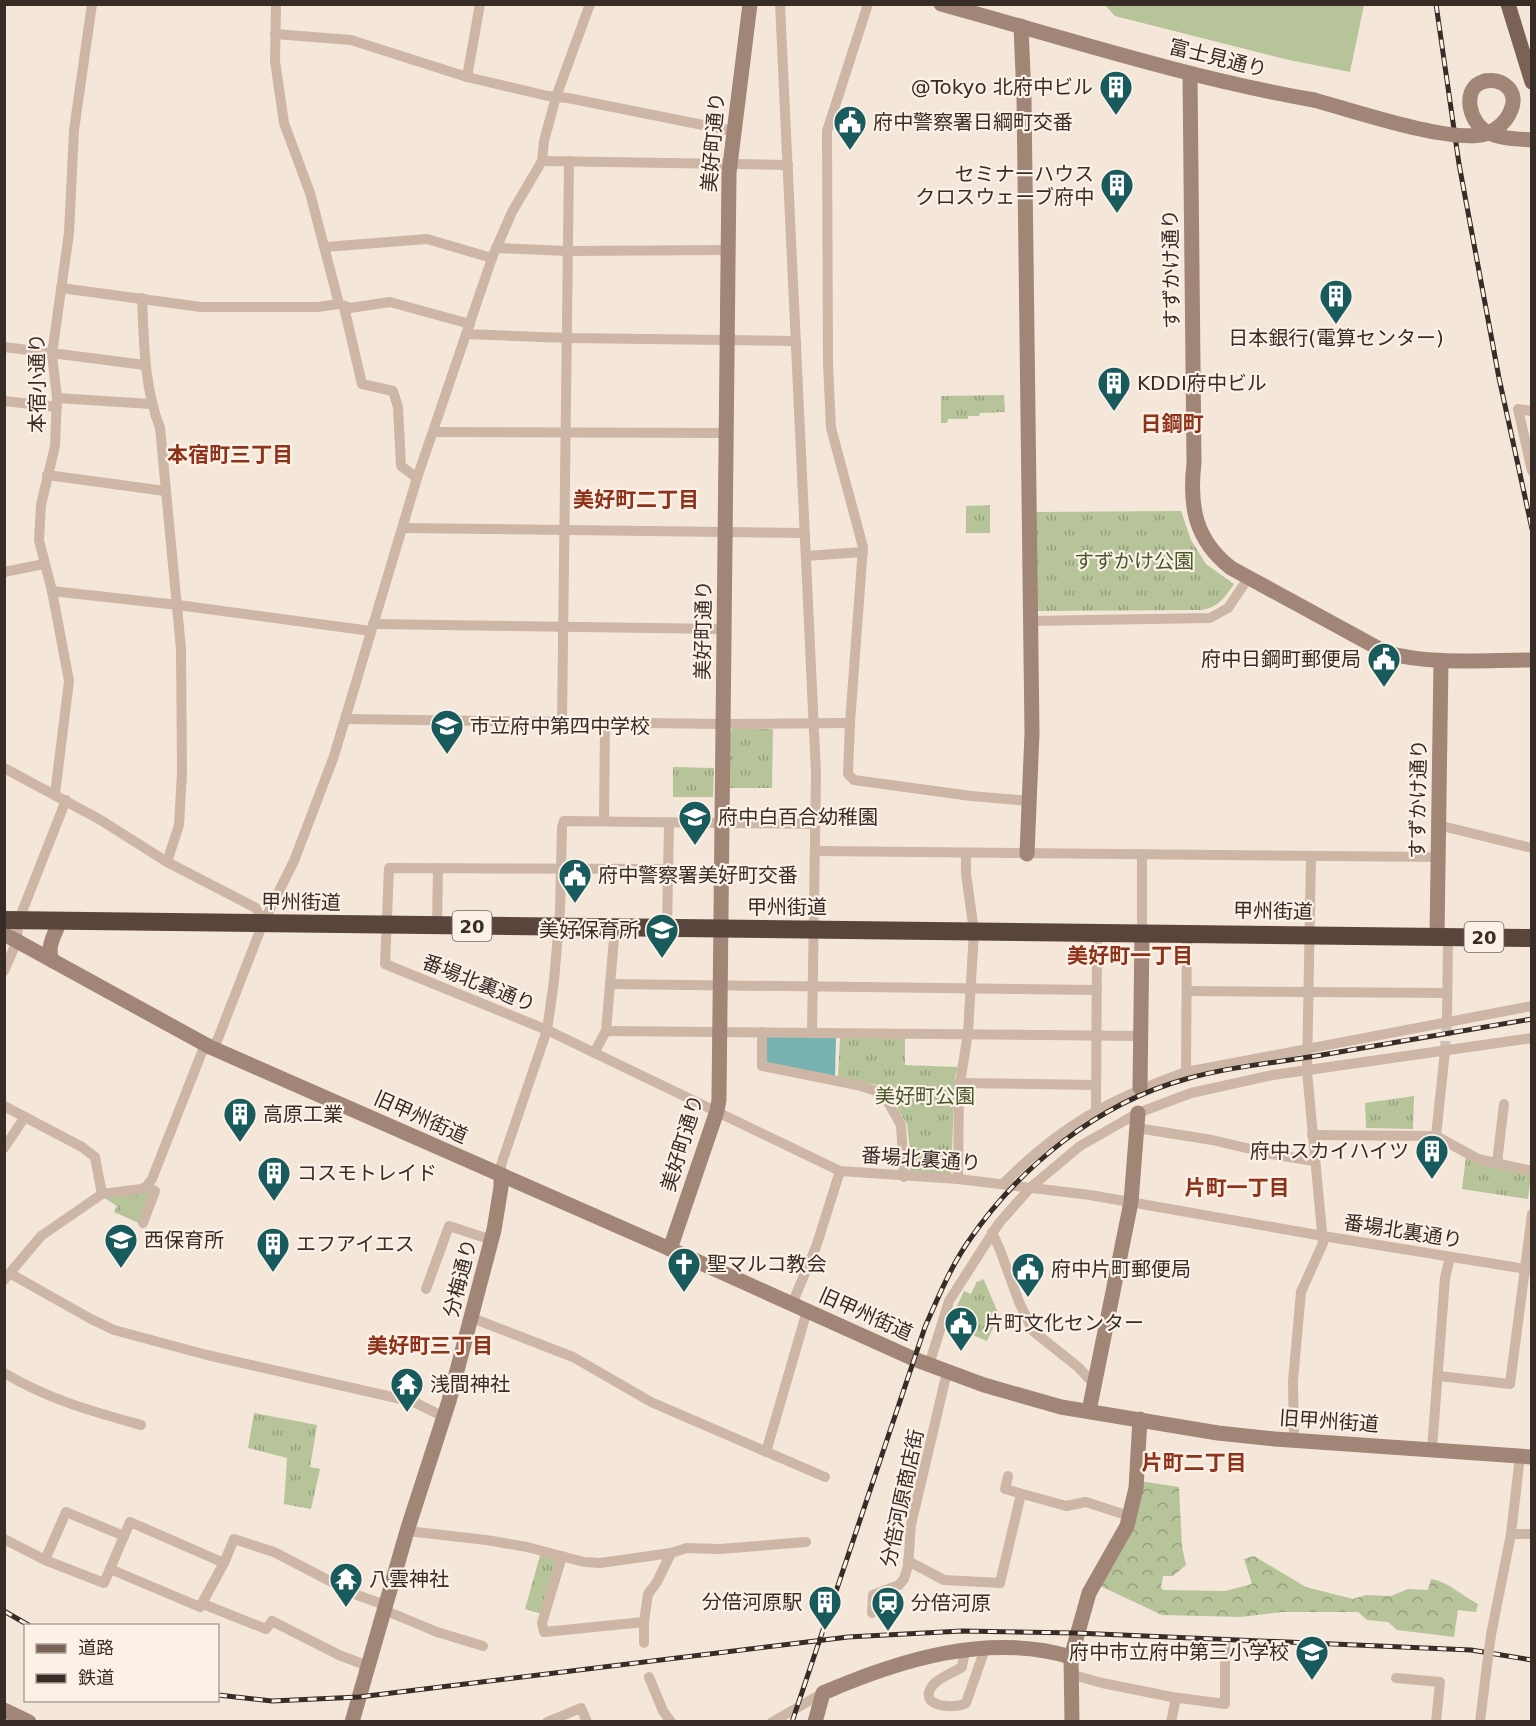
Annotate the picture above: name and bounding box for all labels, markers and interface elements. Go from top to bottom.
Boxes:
street label: 富士見通り [1167,34,1269,82]
building icon: @Tokyo 北府中ビル [1098,69,1134,116]
place label: @Tokyo 北府中ビル [911,75,1093,99]
street label: 美好町通り [697,91,729,193]
public building icon: 府中警察署日綱町交番 [832,104,868,151]
place label: 府中警察署日綱町交番 [873,110,1073,134]
place label: セミナーハウス クロスウェーブ府中 [915,162,1094,209]
building icon: セミナーハウス クロスウェーブ府中 [1099,167,1135,214]
street label: すずかけ通り [1158,209,1184,329]
building icon: 日本銀行(電算センター) [1318,278,1354,325]
place label: 日本銀行(電算センター) [1228,326,1444,350]
street label: 本宿小通り [25,333,49,433]
building icon: KDDI府中ビル [1096,365,1132,412]
place label: KDDI府中ビル [1137,371,1267,395]
district label: 日鋼町 [1141,412,1204,436]
district label: 本宿町三丁目 [167,443,293,467]
district label: 美好町二丁目 [573,488,699,512]
park label: すずかけ公園 [1074,549,1194,573]
street label: 美好町通り [690,580,716,680]
public building icon: 府中日鋼町郵便局 [1366,641,1402,688]
place label: 府中日鋼町郵便局 [1201,647,1361,671]
school or university icon: 市立府中第四中学校 [429,708,465,755]
place label: 市立府中第四中学校 [470,714,650,738]
street label: すずかけ通り [1405,739,1431,859]
school or university icon: 府中白百合幼稚園 [677,799,713,846]
place label: 府中白百合幼稚園 [718,805,878,829]
public building icon: 府中警察署美好町交番 [557,857,593,904]
place label: 府中警察署美好町交番 [598,863,798,887]
street label: 甲州街道 [261,889,341,915]
street label: 甲州街道 [747,895,827,919]
street label: 甲州街道 [1233,898,1313,924]
road number: 20 [452,911,492,941]
school or university icon: 美好保育所 [644,912,680,959]
place label: 美好保育所 [539,918,639,942]
road number: 20 [1464,922,1504,952]
district label: 美好町一丁目 [1067,944,1193,968]
street label: 番場北裏通り [419,949,539,1017]
park label: 美好町公園 [875,1084,975,1108]
street label: 旧甲州街道 [370,1086,472,1148]
street label: 美好町通り [656,1092,708,1194]
building icon: 高原工業 [222,1096,258,1143]
place label: 高原工業 [263,1102,343,1126]
building icon: 府中スカイハイツ [1414,1133,1450,1180]
place label: 府中スカイハイツ [1250,1139,1409,1163]
street label: 番場北裏通り [860,1143,982,1175]
building icon: コスモトレイド [256,1155,292,1202]
place label: コスモトレイド [297,1161,437,1185]
district label: 片町一丁目 [1185,1176,1290,1200]
street label: 番場北裏通り [1342,1210,1464,1252]
school or university icon: 西保育所 [103,1222,139,1269]
building icon: エフアイエス [255,1226,291,1273]
place label: 西保育所 [144,1228,224,1252]
place label: エフアイエス [296,1232,415,1256]
street label: 分梅通り [439,1236,481,1320]
church icon: 聖マルコ教会 [666,1246,702,1293]
public building icon: 府中片町郵便局 [1010,1251,1046,1298]
place label: 聖マルコ教会 [707,1252,827,1276]
place label: 府中片町郵便局 [1051,1257,1191,1281]
street label: 旧甲州街道 [815,1283,917,1345]
public building icon: 片町文化センター [943,1305,979,1352]
place label: 片町文化センター [984,1311,1144,1335]
district label: 美好町三丁目 [367,1334,493,1358]
temple icon: 浅間神社 [389,1366,425,1413]
place label: 浅間神社 [430,1372,510,1396]
street label: 旧甲州街道 [1278,1406,1380,1436]
street label: 分倍河原商店街 [876,1427,928,1569]
district label: 片町二丁目 [1142,1451,1247,1475]
temple icon: 八雲神社 [328,1561,364,1608]
place label: 八雲神社 [369,1567,449,1591]
building icon: 分倍河原駅 [807,1584,843,1631]
station icon: 分倍河原 [870,1585,906,1632]
place label: 分倍河原駅 [702,1590,802,1614]
place label: 分倍河原 [911,1591,991,1615]
legend [24,1624,219,1702]
school or university icon: 府中市立府中第三小学校 [1294,1634,1330,1681]
text: 道路 [78,1637,114,1658]
place label: 府中市立府中第三小学校 [1069,1640,1289,1664]
text: 鉄道 [78,1667,114,1688]

